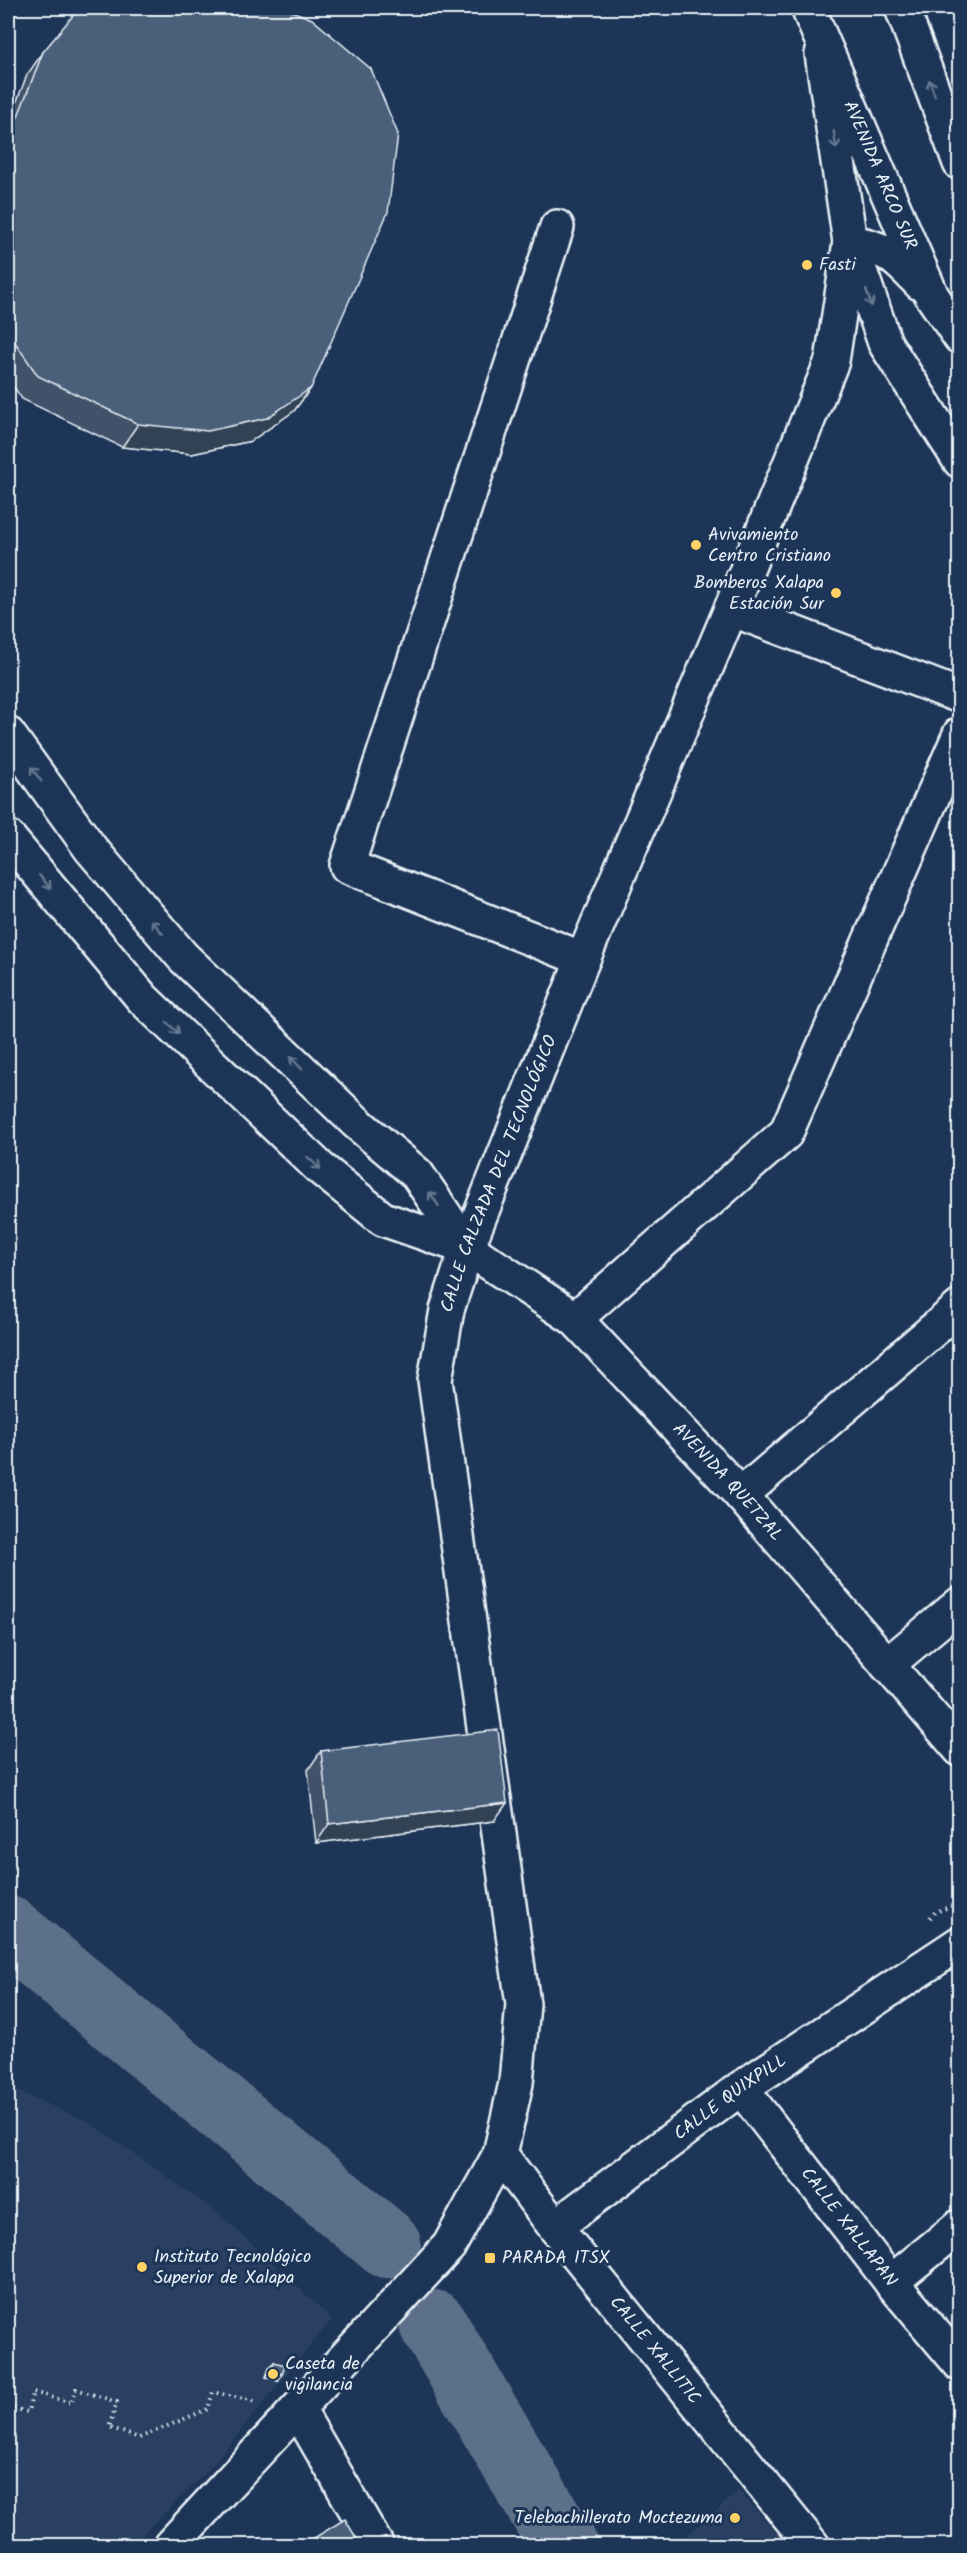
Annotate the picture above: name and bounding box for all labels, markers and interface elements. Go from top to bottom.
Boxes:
one-way arrow [926,79,937,98]
street label: AVENIDA ARCO SUR [835,96,925,254]
one-way arrow [829,130,840,150]
place label: Fasti [819,251,856,280]
marker: Fasti [800,258,814,272]
one-way arrow [864,288,875,306]
place label: Avivamiento Centro Cristiano [708,521,831,571]
marker: Avivamiento Centro Cristiano [689,538,703,552]
place label: Bomberos Xalapa Estación Sur [694,569,825,619]
marker: Bomberos Xalapa Estación Sur [829,586,843,600]
one-way arrow [30,766,43,782]
one-way arrow [38,874,51,890]
one-way arrow [150,920,164,935]
one-way arrow [165,1021,180,1036]
street label: CALLE CALZADA DEL TECNOLÓGICO [433,1031,566,1316]
one-way arrow [289,1056,304,1071]
one-way arrow [307,1155,322,1170]
one-way arrow [428,1191,441,1208]
street label: AVENIDA QUETZAL [665,1416,790,1548]
street label: CALLE QUIXPILL [668,2047,793,2148]
street label: CALLE XALLAPAN [793,2161,904,2293]
place label: Instituto Tecnológico Superior de Xalapa [154,2243,311,2293]
place label: PARADA ITSX [502,2244,611,2273]
marker: PARADA ITSX [483,2251,497,2265]
marker: Instituto Tecnológico Superior de Xalapa [135,2260,149,2274]
street label: CALLE XALLITIC [602,2290,708,2411]
place label: Caseta de vigilancia [285,2350,360,2400]
marker: Caseta de vigilancia [266,2367,280,2381]
place label: Telebachillerato Moctezuma [514,2504,723,2533]
marker: Telebachillerato Moctezuma [728,2511,742,2525]

